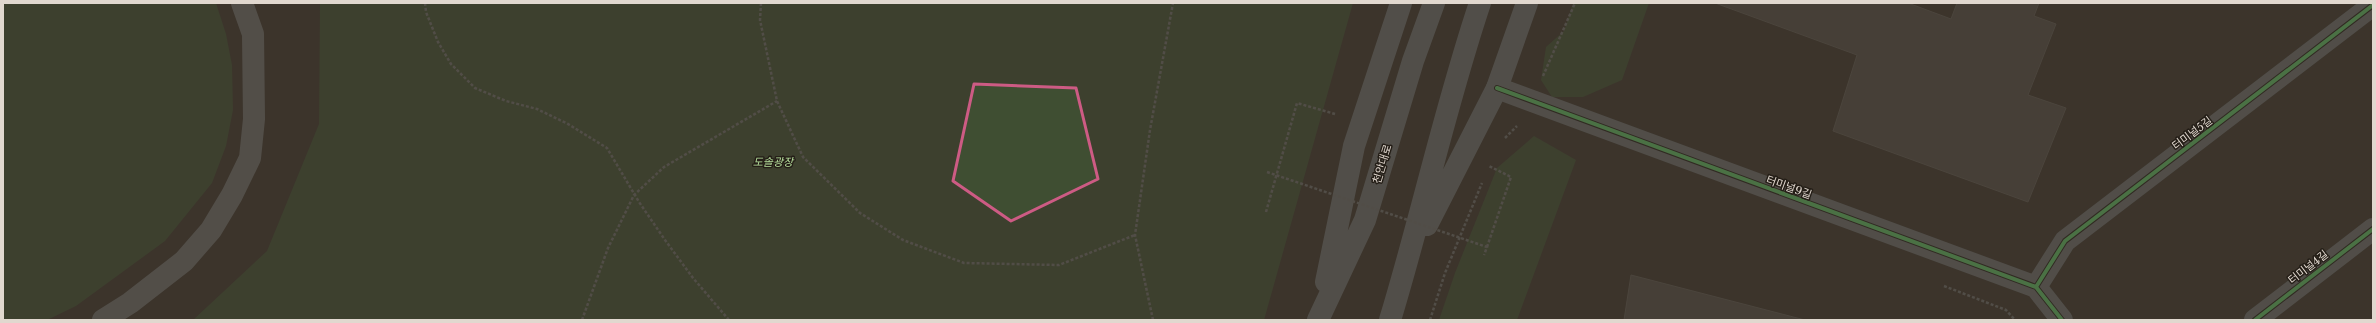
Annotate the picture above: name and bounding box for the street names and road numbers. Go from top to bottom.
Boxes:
street label: 터미널5길 [2169,113,2215,153]
street label: 천안대로 [1369,143,1395,185]
street label: 터미널9길 [1764,172,1814,202]
street label: 터미널4길 [2285,247,2331,287]

